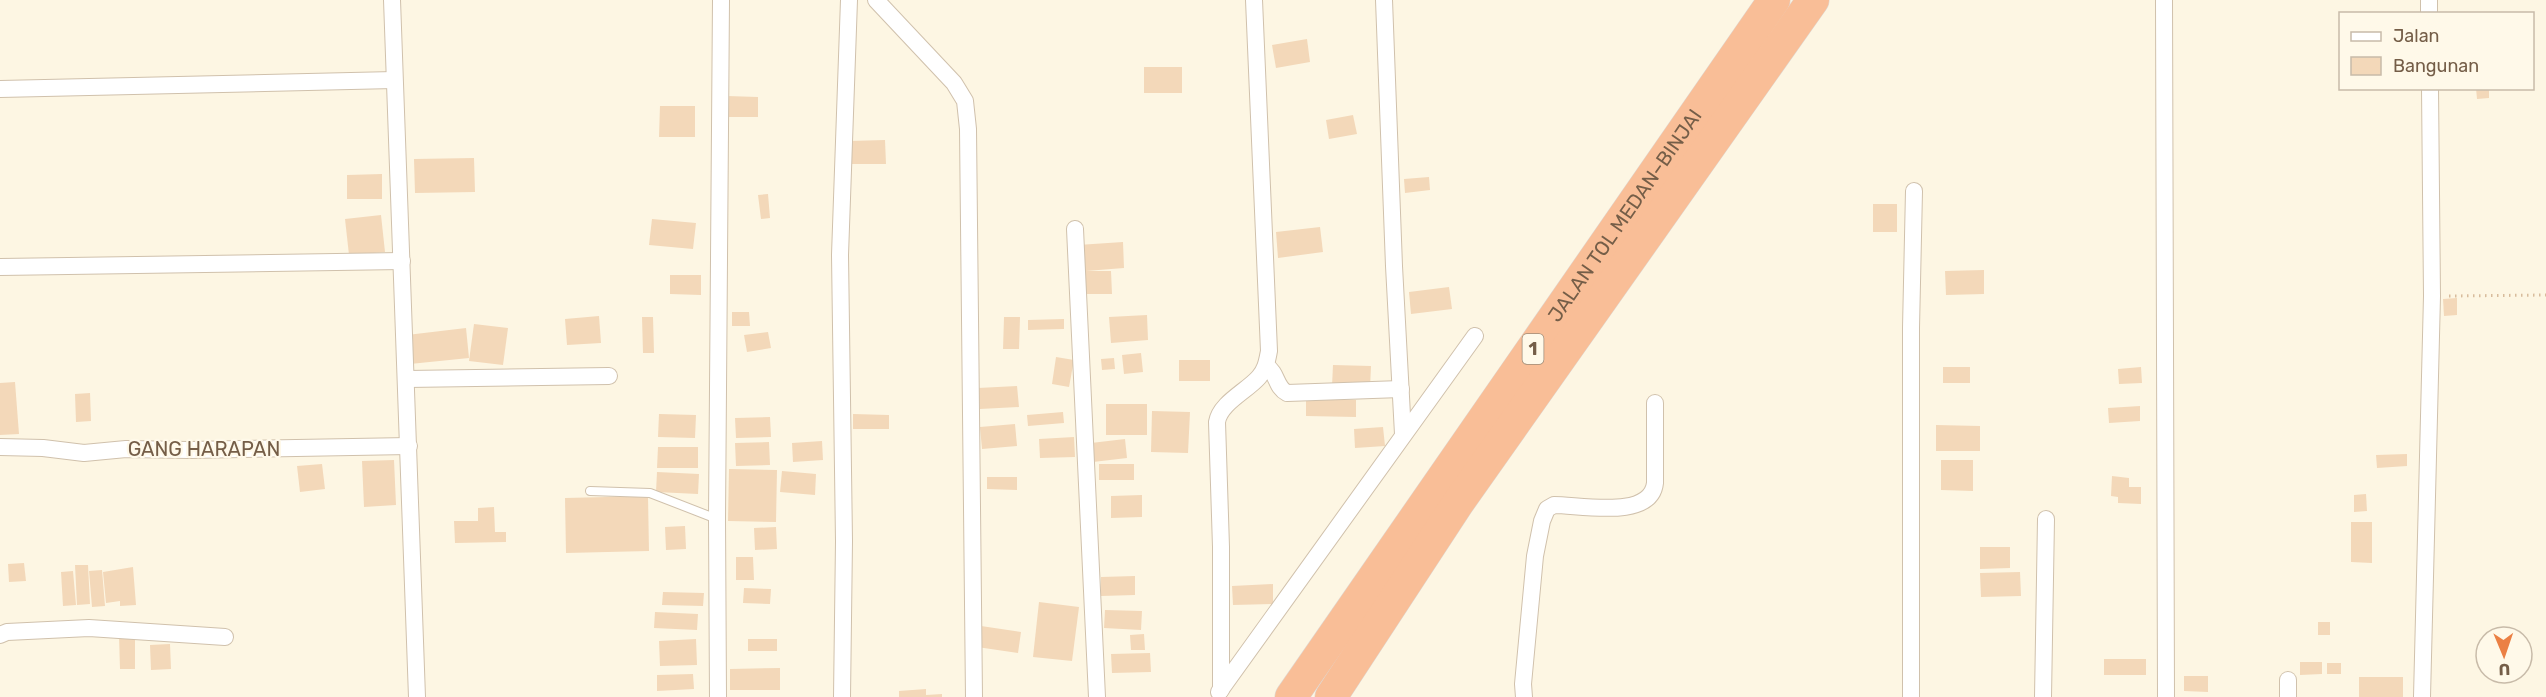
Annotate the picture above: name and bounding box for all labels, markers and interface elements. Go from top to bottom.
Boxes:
legend [2339,12,2534,90]
text: Jalan [2393,25,2440,47]
text: Bangunan [2393,55,2479,77]
street label: JALAN TOL MEDAN–BINJAI [1543,104,1707,326]
road number: 1 [1522,334,1544,364]
street label: GANG HARAPAN [128,437,280,461]
north arrow [2474,625,2534,685]
text: U [2498,660,2511,679]

